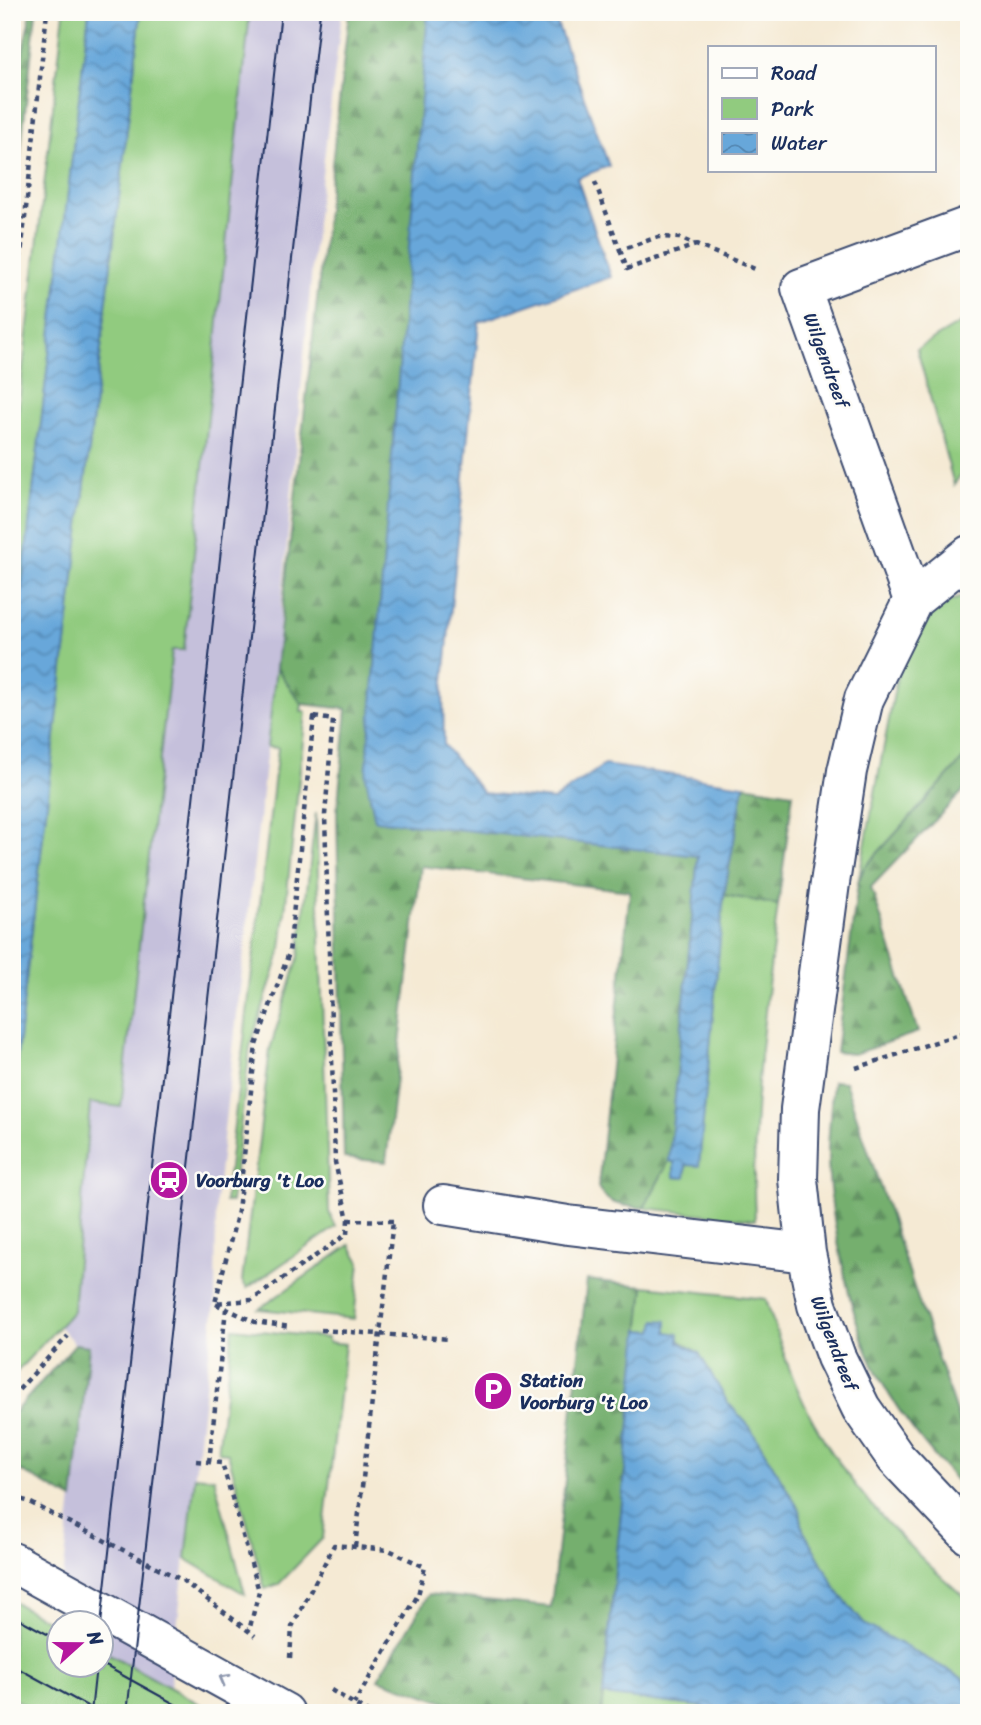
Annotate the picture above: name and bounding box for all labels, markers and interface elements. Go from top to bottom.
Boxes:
legend [708,46,936,172]
text: Road [771,54,818,92]
text: Park [771,90,814,128]
text: Water [771,124,828,162]
street label: Wilgendreef [794,308,860,414]
station icon: Voorburg 't Loo [148,1159,190,1201]
place label: Voorburg 't Loo [196,1164,324,1197]
street label: Wilgendreef [801,1291,868,1397]
place label: Station Voorburg 't Loo [519,1364,648,1419]
parking icon: Station Voorburg 't Loo [472,1370,514,1412]
north arrow [46,1610,116,1680]
text: N [77,1625,113,1651]
one-way arrow [219,1674,231,1687]

